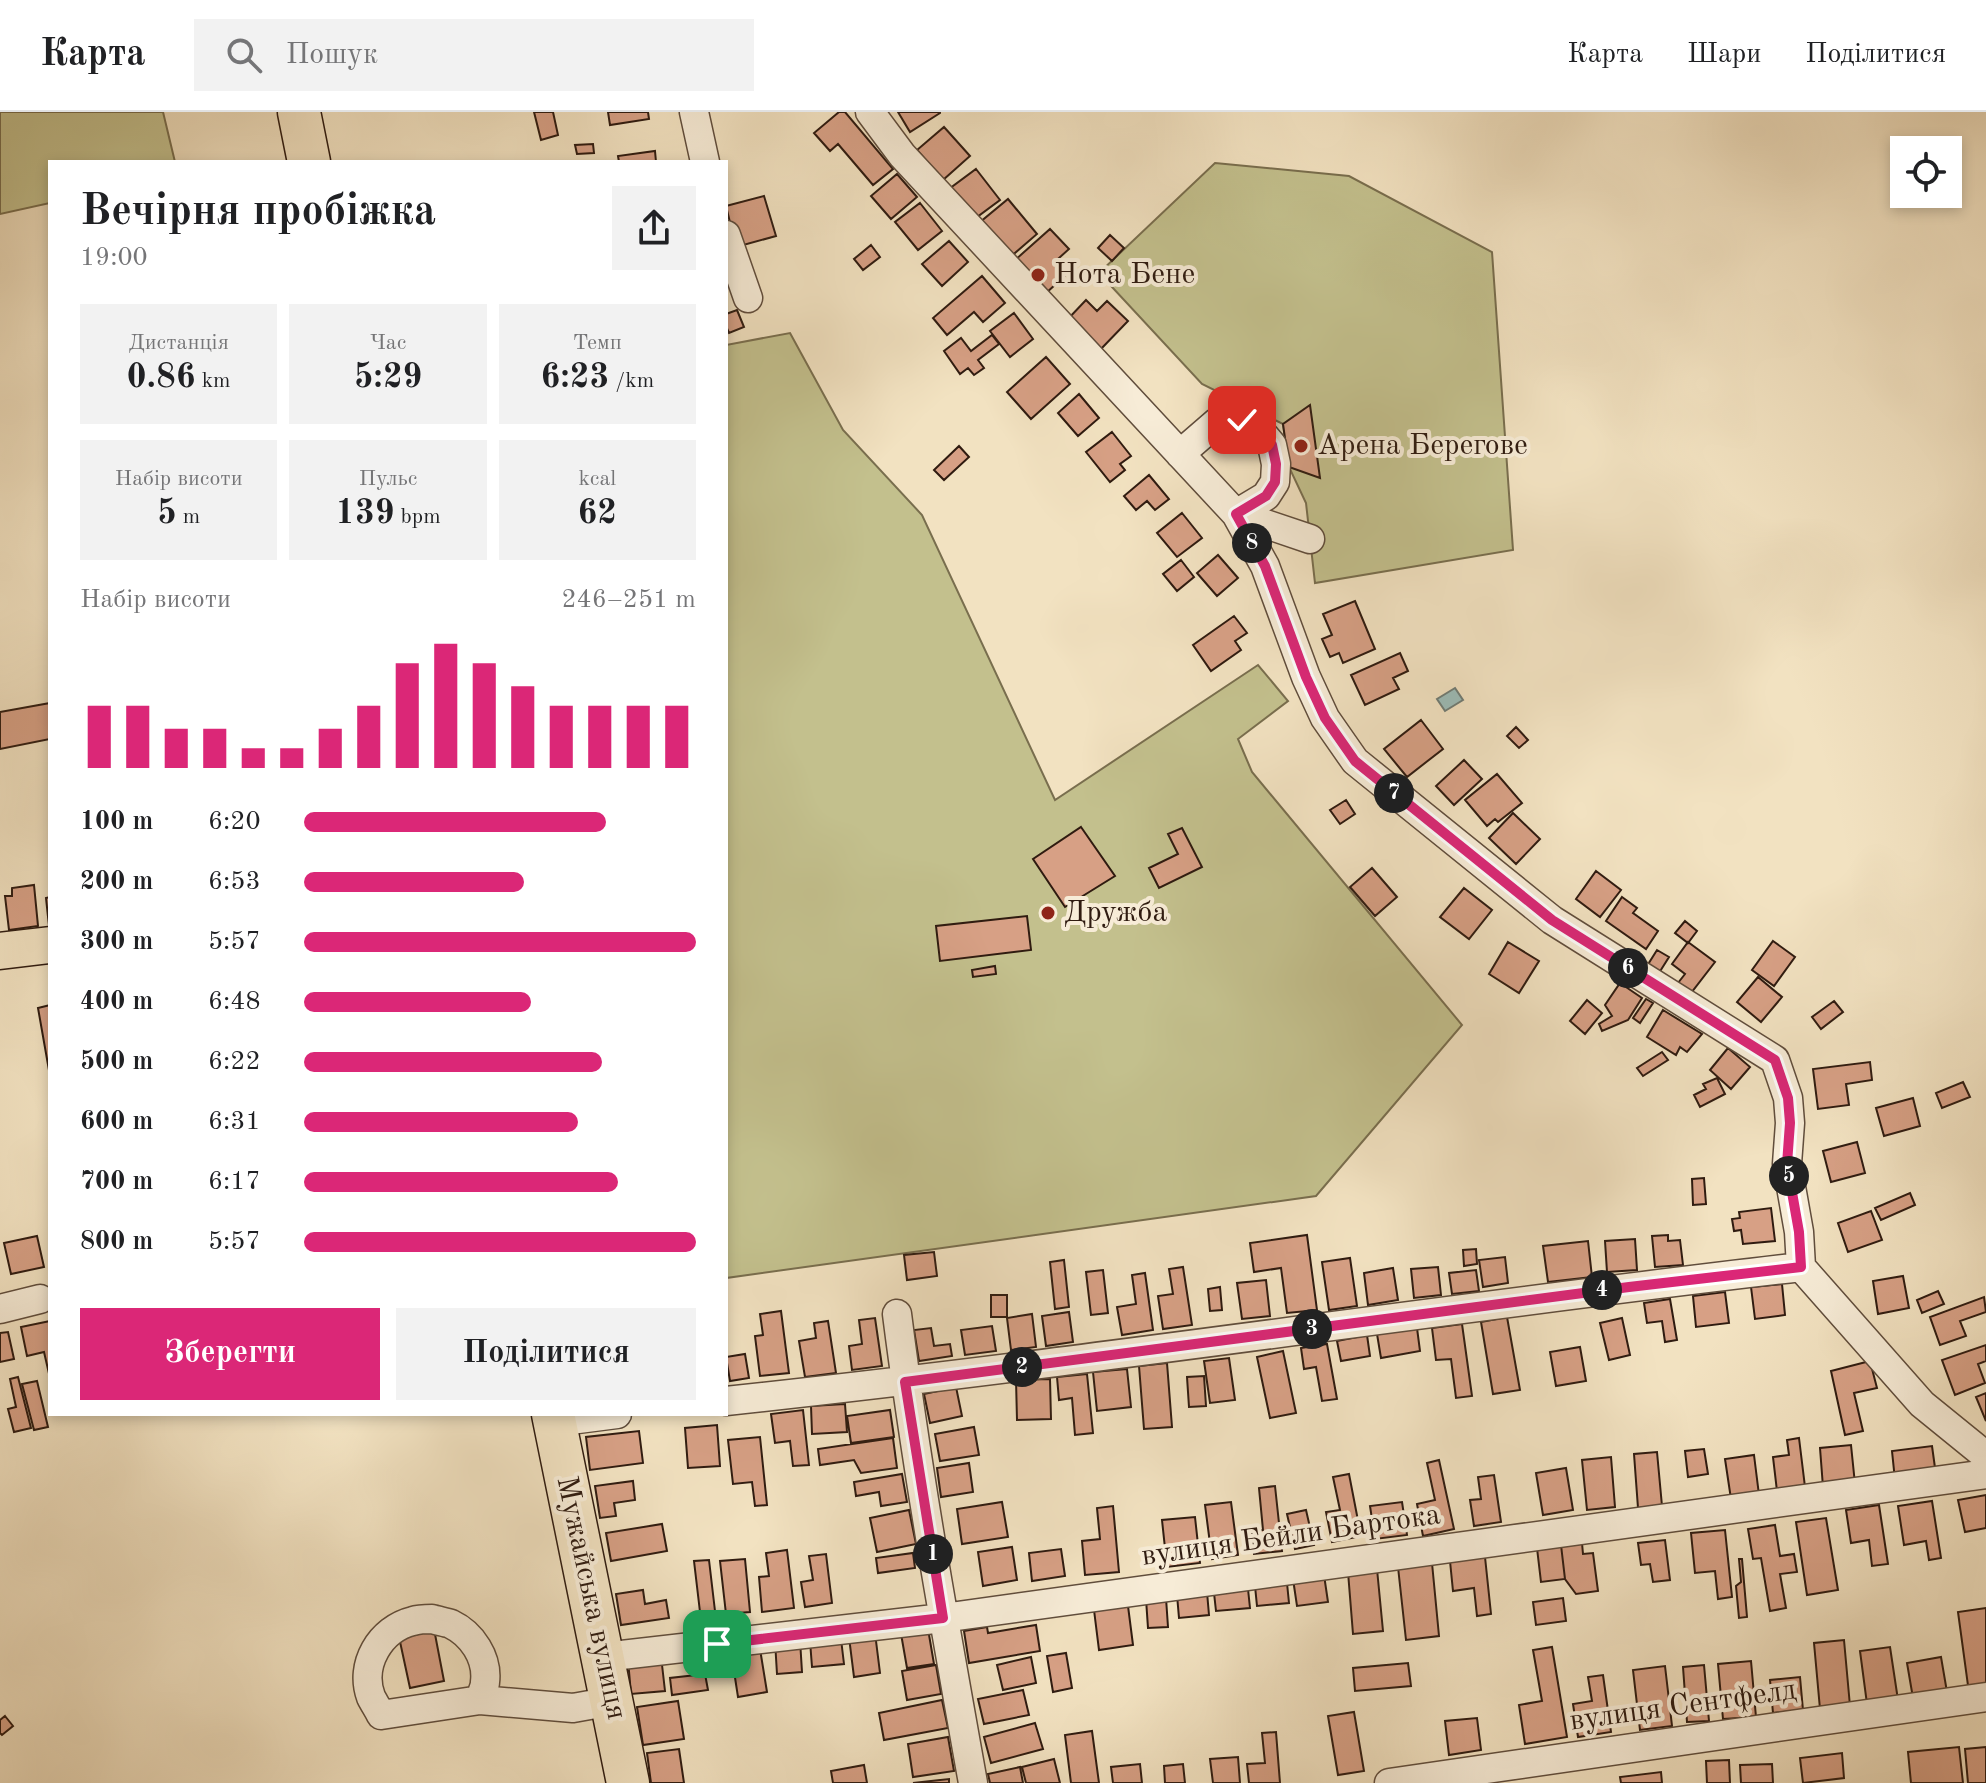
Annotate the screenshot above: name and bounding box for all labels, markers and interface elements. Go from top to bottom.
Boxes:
search box [194,19,754,91]
icon: search [222,33,266,77]
text: Карта [40,36,146,74]
text: Пошук [286,40,378,70]
text: Карта [1567,41,1643,69]
text: Шари [1687,41,1761,69]
text: Поділитися [1805,41,1946,69]
map controls [1890,136,1962,208]
button: locate [1890,136,1962,208]
button: share [612,186,696,270]
text: Вечірня пробіжка [80,190,436,234]
text: 19:00 [80,245,148,271]
place label: Нота Бене [1054,260,1195,290]
marker: Нота Бене [1029,266,1047,284]
text: Дистанція [128,332,229,354]
text: Час [370,332,406,354]
text: Темп [573,332,622,354]
text: 0.86 [127,361,195,395]
text: 5:29 [354,361,422,395]
text: 6:23 [540,361,609,395]
text: km [195,370,231,392]
text: /km [609,370,654,392]
pin [1208,386,1276,454]
icon: check [1220,398,1264,442]
place label: Арена Берегове [1317,431,1528,461]
marker: Арена Берегове [1292,437,1310,455]
text: Набір висоти [115,468,243,490]
text: Пульс [359,468,417,490]
text: kcal [578,468,616,490]
text: 5 [157,497,177,531]
text: 139 [335,497,394,531]
text: 62 [578,497,617,531]
text: m [177,506,200,528]
text: bpm [394,506,441,528]
pin: 8 [1232,523,1272,563]
text: 8 [1246,532,1258,554]
text: Набір висоти [80,587,231,613]
text: 246–251 m [561,587,696,613]
pin: 7 [1374,773,1414,813]
text: 7 [1388,782,1400,804]
text: 100 m [80,809,153,835]
text: 6:20 [208,809,261,835]
text: 200 m [80,869,153,895]
text: 6:53 [208,869,261,895]
place label: Дружба [1064,898,1167,928]
marker: Дружба [1039,904,1057,922]
text: 300 m [80,929,153,955]
text: 5:57 [208,929,261,955]
pin: 6 [1608,948,1648,988]
text: 6 [1622,957,1634,979]
text: 400 m [80,989,153,1015]
text: 6:48 [208,989,261,1015]
text: 500 m [80,1049,153,1075]
text: 6:22 [208,1049,261,1075]
text: 600 m [80,1109,153,1135]
text: 6:31 [208,1109,261,1135]
pin: 5 [1769,1156,1809,1196]
text: 5 [1783,1165,1795,1187]
text: 700 m [80,1169,153,1195]
text: 6:17 [208,1169,261,1195]
text: 800 m [80,1229,153,1255]
text: 5:57 [208,1229,261,1255]
pin: 4 [1582,1270,1622,1310]
text: 4 [1596,1279,1608,1301]
button: Зберегти [80,1308,380,1400]
button: Поділитися [396,1308,696,1400]
pin: 3 [1292,1309,1332,1349]
text: 3 [1306,1318,1318,1340]
pin: 2 [1002,1347,1042,1387]
text: 2 [1016,1356,1028,1378]
street label: Мужайська вулиця [551,1473,631,1723]
street label: вулиця Бейли Бартока [1140,1500,1443,1572]
pin: 1 [913,1534,953,1574]
text: 1 [927,1543,939,1565]
pin [683,1610,751,1678]
icon: arrive [695,1622,739,1666]
street label: вулиця Сентфелд [1568,1675,1798,1737]

